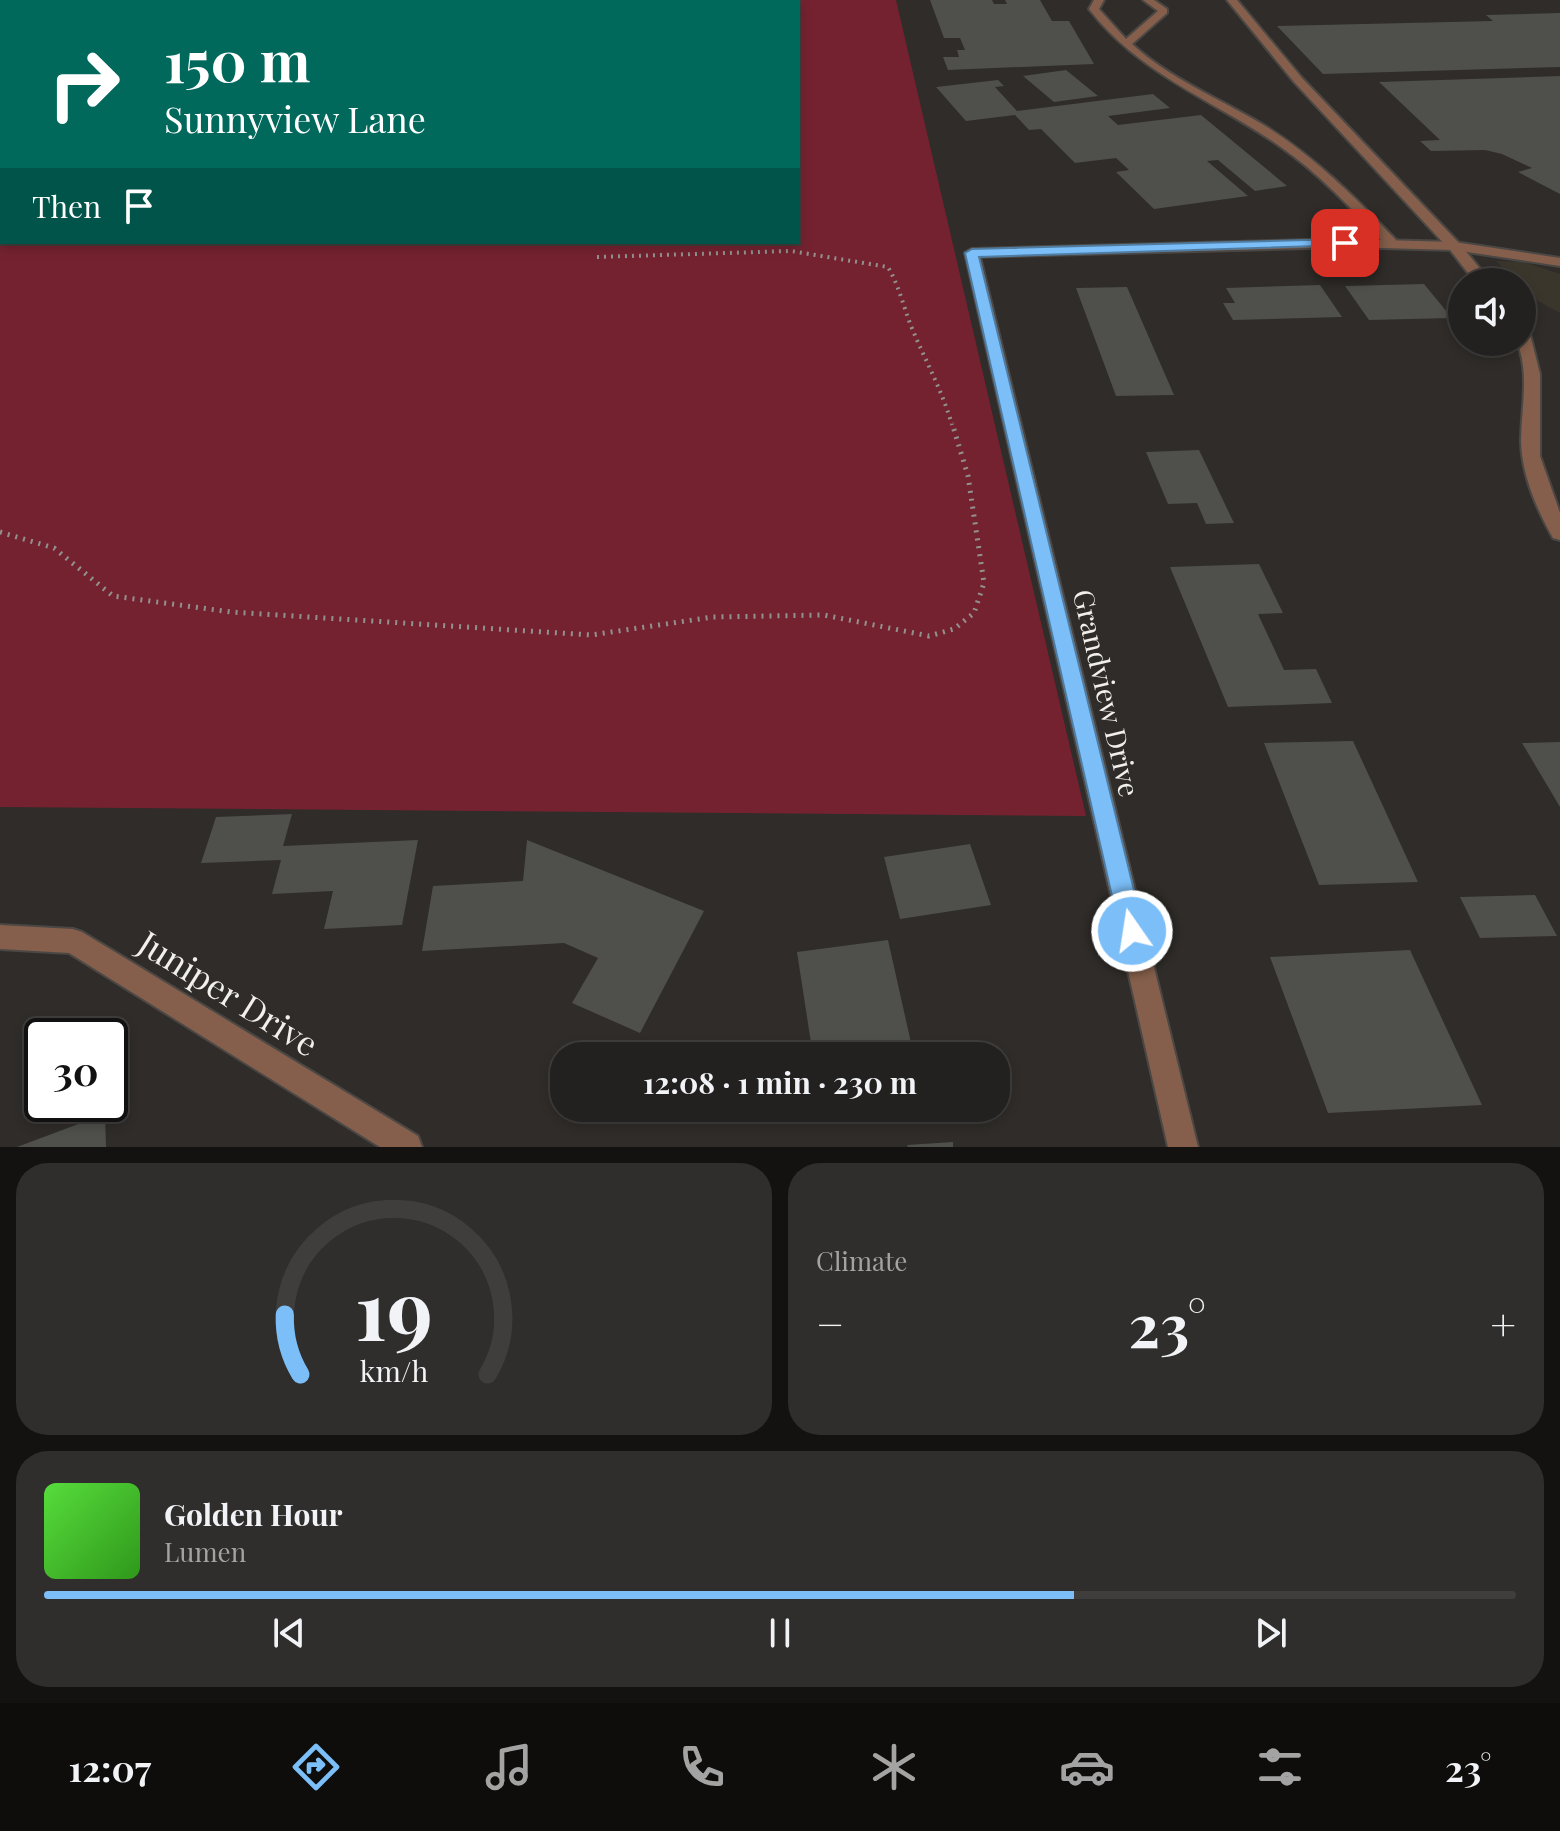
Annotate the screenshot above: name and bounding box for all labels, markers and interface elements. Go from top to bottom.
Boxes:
text: 150 m [164,22,310,97]
icon: right [32,32,136,136]
text: Sunnyview Lane [164,94,426,142]
icon: arrive [117,184,161,228]
text: Then [32,186,101,226]
pin [1311,209,1379,277]
icon: arrive [1323,221,1367,265]
map controls [1448,268,1536,356]
button: sound [1448,268,1536,356]
street label: Grandview Drive [1066,586,1149,800]
position arrow [1090,889,1174,973]
street label: Juniper Drive [130,918,328,1066]
speed limit sign: 30 [24,1018,128,1122]
text: 12:08 · 1 min · 230 m [643,1062,917,1102]
text: Climate [816,1243,907,1278]
text: 19 [355,1251,433,1362]
text: 23° [1129,1283,1206,1363]
text: − [816,1293,844,1352]
text: + [1490,1293,1516,1352]
text: km/h [360,1351,428,1389]
text: Golden Hour [164,1494,343,1534]
text: Lumen [164,1534,246,1569]
icon: previous [267,1611,311,1655]
icon: pause [758,1611,802,1655]
icon: next [1249,1611,1293,1655]
icon: directions [288,1739,344,1795]
icon: music [481,1739,537,1795]
icon: phone [674,1739,730,1795]
icon: climate [866,1739,922,1795]
icon: car [1059,1739,1115,1795]
icon: filters [1252,1739,1308,1795]
text: 12:07 [68,1743,151,1791]
text: 23° [1445,1743,1492,1791]

